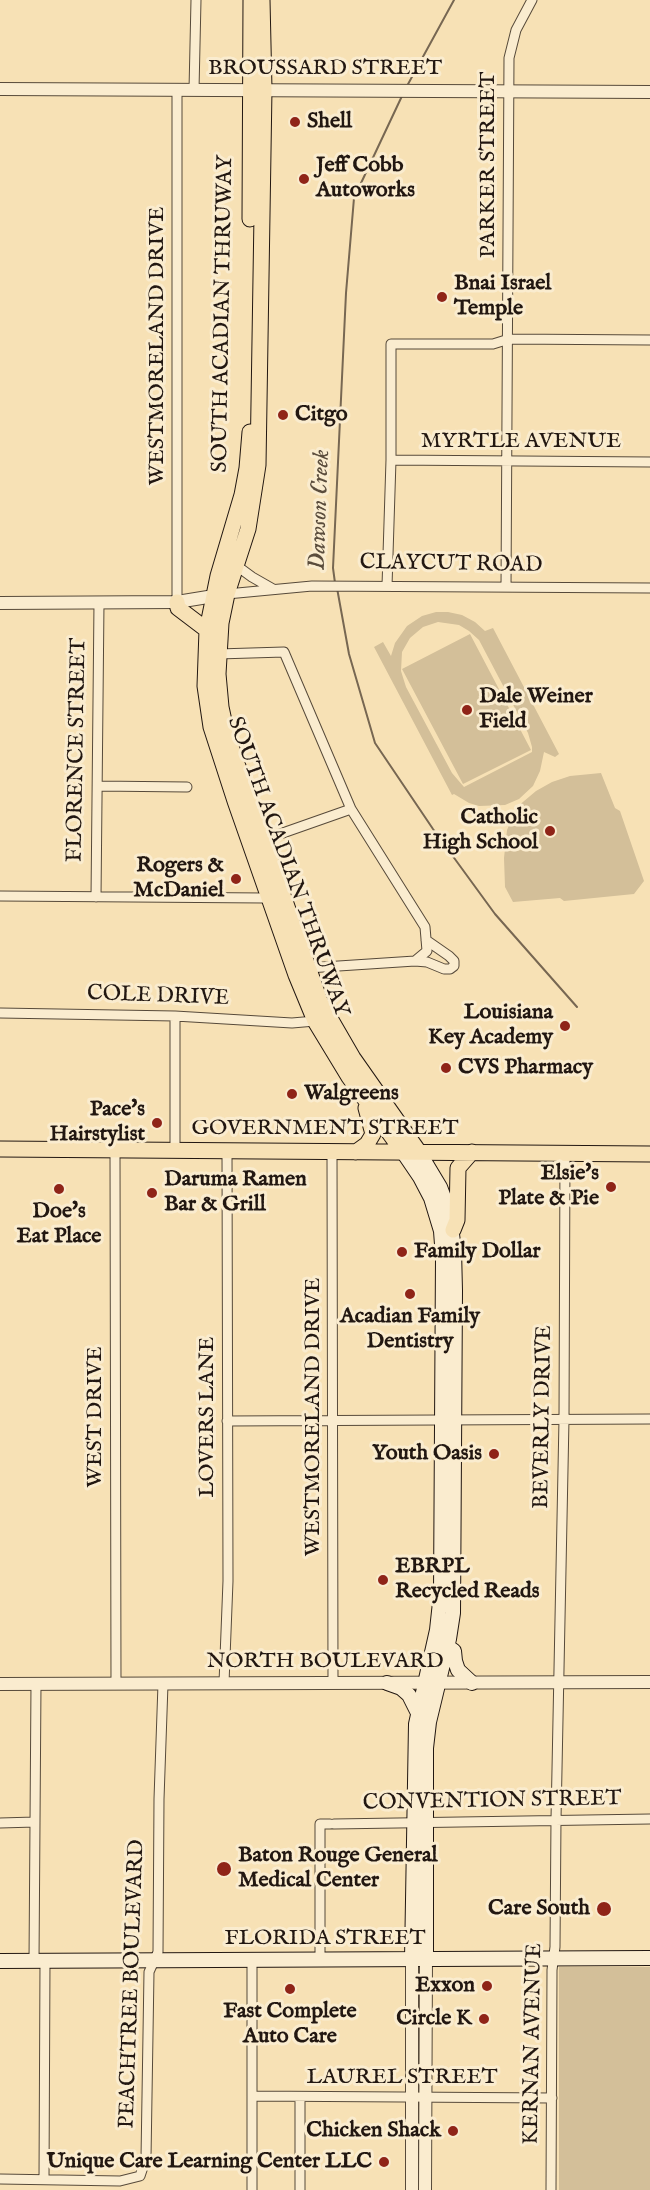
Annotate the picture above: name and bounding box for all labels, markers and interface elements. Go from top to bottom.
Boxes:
street label: BROUSSARD STREET [208,56,442,82]
street label: PARKER STREET [476,72,502,258]
place label: Shell [307,109,352,135]
marker: Shell [288,115,302,129]
place label: Jeff Cobb Autoworks [316,153,415,204]
street label: SOUTH ACADIAN THRUWAY [208,155,240,473]
marker: Jeff Cobb Autoworks [297,172,311,186]
street label: WESTMORELAND DRIVE [145,207,171,485]
place label: Bnai Israel Temple [454,271,551,322]
marker: Bnai Israel Temple [435,290,449,304]
place label: Citgo [295,402,348,428]
marker: Citgo [276,408,290,422]
street label: MYRTLE AVENUE [421,429,621,455]
water label: Dawson Creek [305,449,337,571]
street label: CLAYCUT ROAD [359,550,543,580]
street label: FLORENCE STREET [63,638,93,862]
place label: Dale Weiner Field [479,684,593,736]
marker: Dale Weiner Field [460,703,474,717]
street label: SOUTH ACADIAN THRUWAY [220,713,354,1021]
place label: Catholic High School [423,805,538,856]
marker: Catholic High School [543,824,557,838]
place label: Rogers & McDaniel [133,853,224,904]
marker: Rogers & McDaniel [229,872,243,886]
street label: COLE DRIVE [86,981,230,1013]
place label: Louisiana Key Academy [428,1000,553,1052]
marker: Louisiana Key Academy [558,1019,572,1033]
place label: CVS Pharmacy [458,1055,593,1081]
marker: CVS Pharmacy [439,1061,453,1075]
place label: Walgreens [304,1081,399,1107]
marker: Walgreens [285,1087,299,1101]
place label: Pace's Hairstylist [50,1097,145,1148]
marker: Pace's Hairstylist [150,1116,164,1130]
street label: GOVERNMENT STREET [192,1116,458,1142]
place label: Elsie's Plate & Pie [498,1161,599,1212]
place label: Daruma Ramen Bar & Grill [164,1167,307,1218]
marker: Elsie's Plate & Pie [604,1180,618,1194]
marker: Doe's Eat Place [52,1182,66,1196]
marker: Daruma Ramen Bar & Grill [145,1186,159,1200]
place label: Doe's Eat Place [17,1199,101,1250]
place label: Family Dollar [414,1239,540,1265]
marker: Family Dollar [395,1245,409,1259]
street label: WESTMORELAND DRIVE [301,1278,327,1556]
marker: Acadian Family Dentistry [403,1287,417,1301]
place label: Acadian Family Dentistry [340,1304,480,1356]
street label: BEVERLY DRIVE [529,1325,559,1509]
street label: LOVERS LANE [195,1337,221,1497]
street label: WEST DRIVE [83,1346,109,1488]
place label: Youth Oasis [372,1441,482,1467]
marker: Youth Oasis [487,1447,501,1461]
place label: EBRPL Recycled Reads [395,1554,539,1606]
marker: EBRPL Recycled Reads [376,1573,390,1587]
street label: NORTH BOULEVARD [206,1649,444,1675]
street label: CONVENTION STREET [362,1787,622,1817]
street label: PEACHTREE BOULEVARD [115,1839,151,2129]
place label: Baton Rouge General Medical Center [238,1843,438,1894]
marker: Baton Rouge General Medical Center [215,1860,233,1878]
place label: Care South [488,1896,590,1922]
marker: Care South [595,1900,613,1918]
street label: FLORIDA STREET [225,1926,425,1952]
street label: KERNAN AVENUE [519,1943,549,2145]
place label: Exxon [415,1973,475,1999]
marker: Exxon [480,1979,494,1993]
marker: Fast Complete Auto Care [283,1982,297,1996]
place label: Fast Complete Auto Care [223,1999,357,2050]
place label: Circle K [396,2006,472,2032]
marker: Circle K [477,2012,491,2026]
street label: LAUREL STREET [306,2065,498,2091]
place label: Chicken Shack [306,2118,441,2144]
marker: Chicken Shack [446,2124,460,2138]
place label: Unique Care Learning Center LLC [46,2149,372,2175]
marker: Unique Care Learning Center LLC [377,2155,391,2169]

